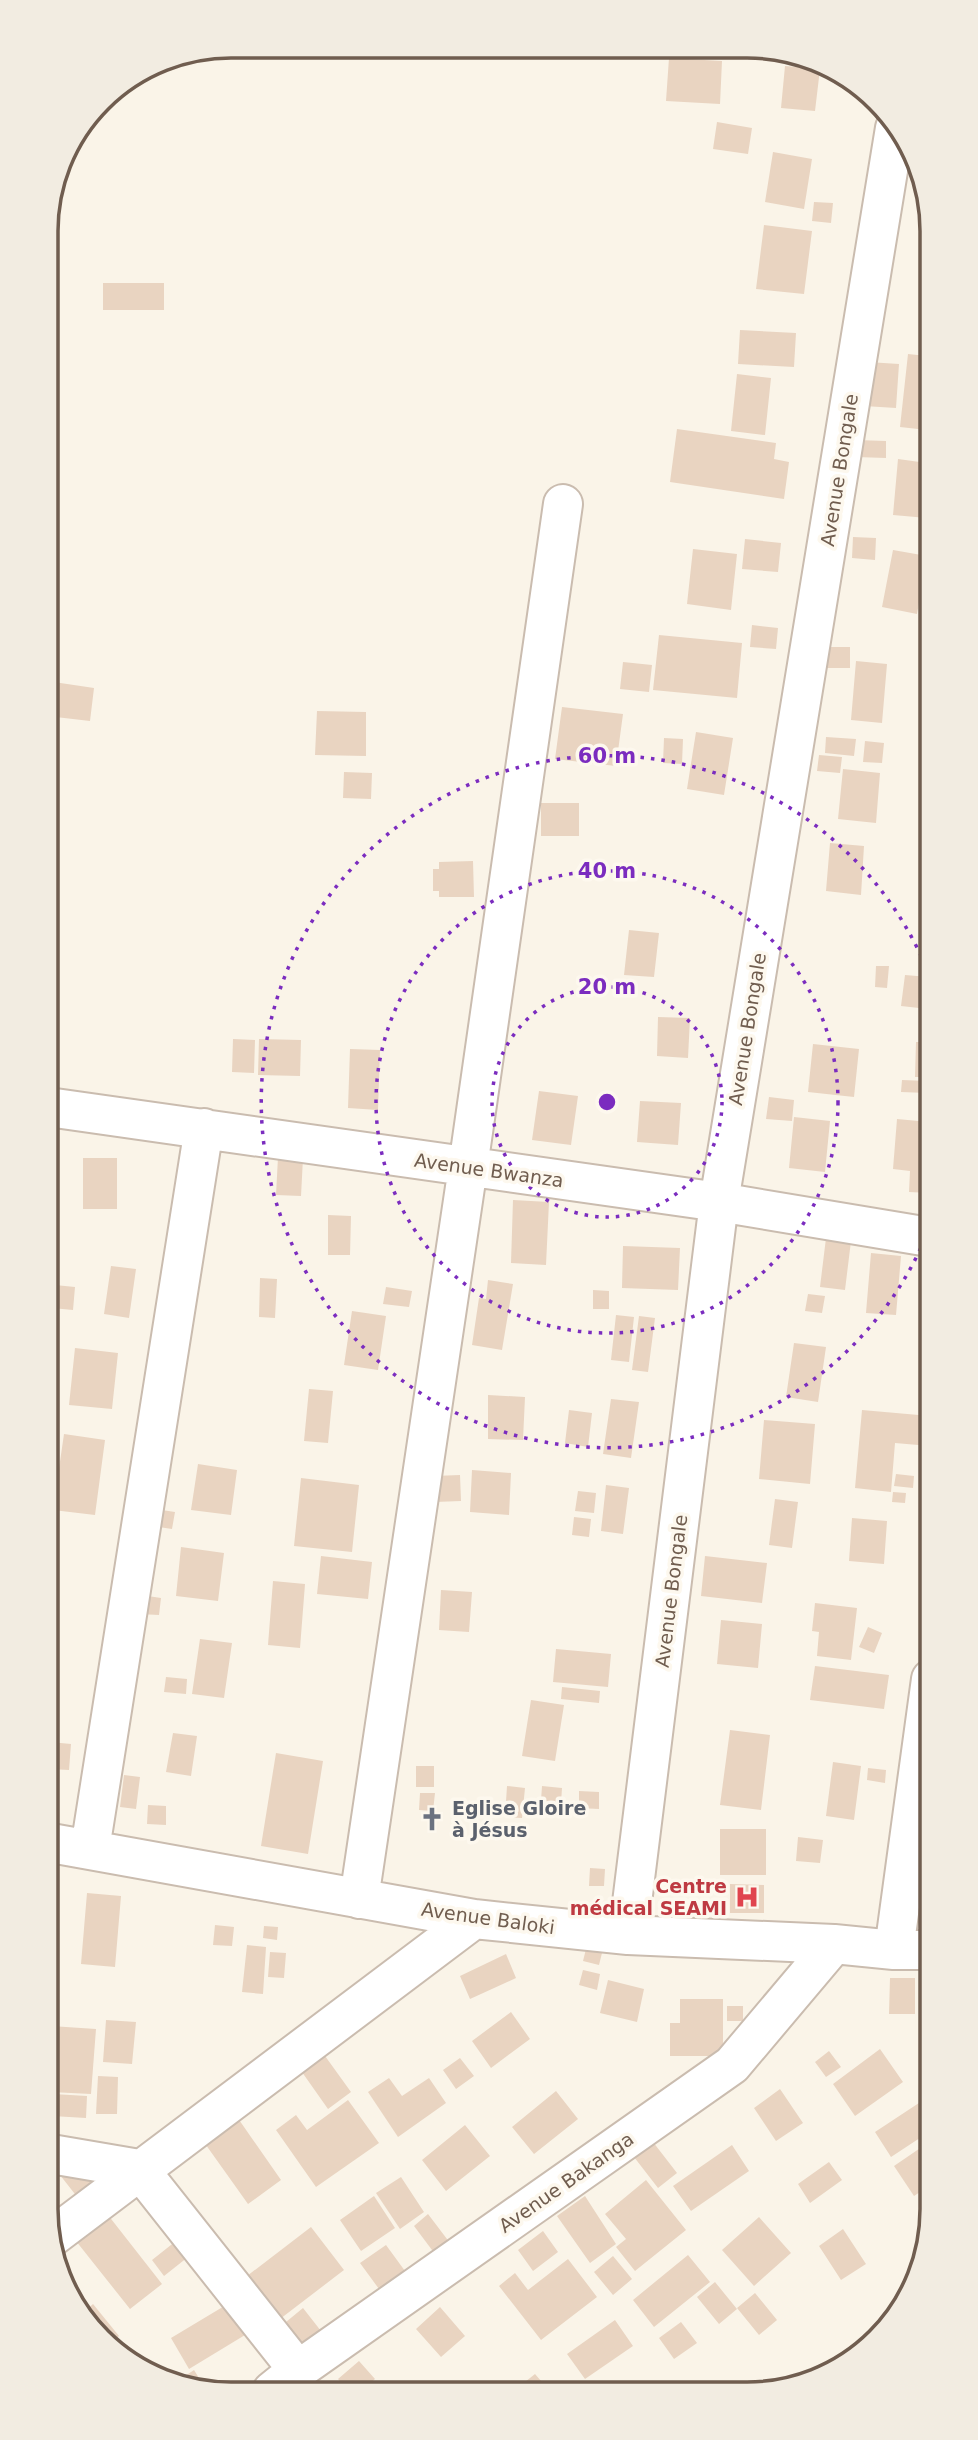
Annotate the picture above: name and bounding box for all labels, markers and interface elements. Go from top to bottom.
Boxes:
street label: Avenue Bongale [816,392,862,548]
text: 60 m [578,744,636,768]
text: 40 m [578,859,636,883]
street label: Avenue Bongale [724,951,770,1107]
text: 20 m [578,975,636,999]
centre of rings [595,1090,619,1114]
street label: Avenue Bwanza [413,1149,565,1191]
street label: Avenue Bongale [651,1513,691,1669]
place label: Eglise Gloire à Jésus [452,1797,586,1841]
church icon: Eglise Gloire à Jésus [418,1805,446,1833]
place label: Centre médical SEAMI [570,1875,727,1919]
hospital icon: Centre médical SEAMI [733,1883,761,1911]
street label: Avenue Baloki [420,1898,556,1938]
street label: Avenue Bakanga [494,2127,638,2237]

